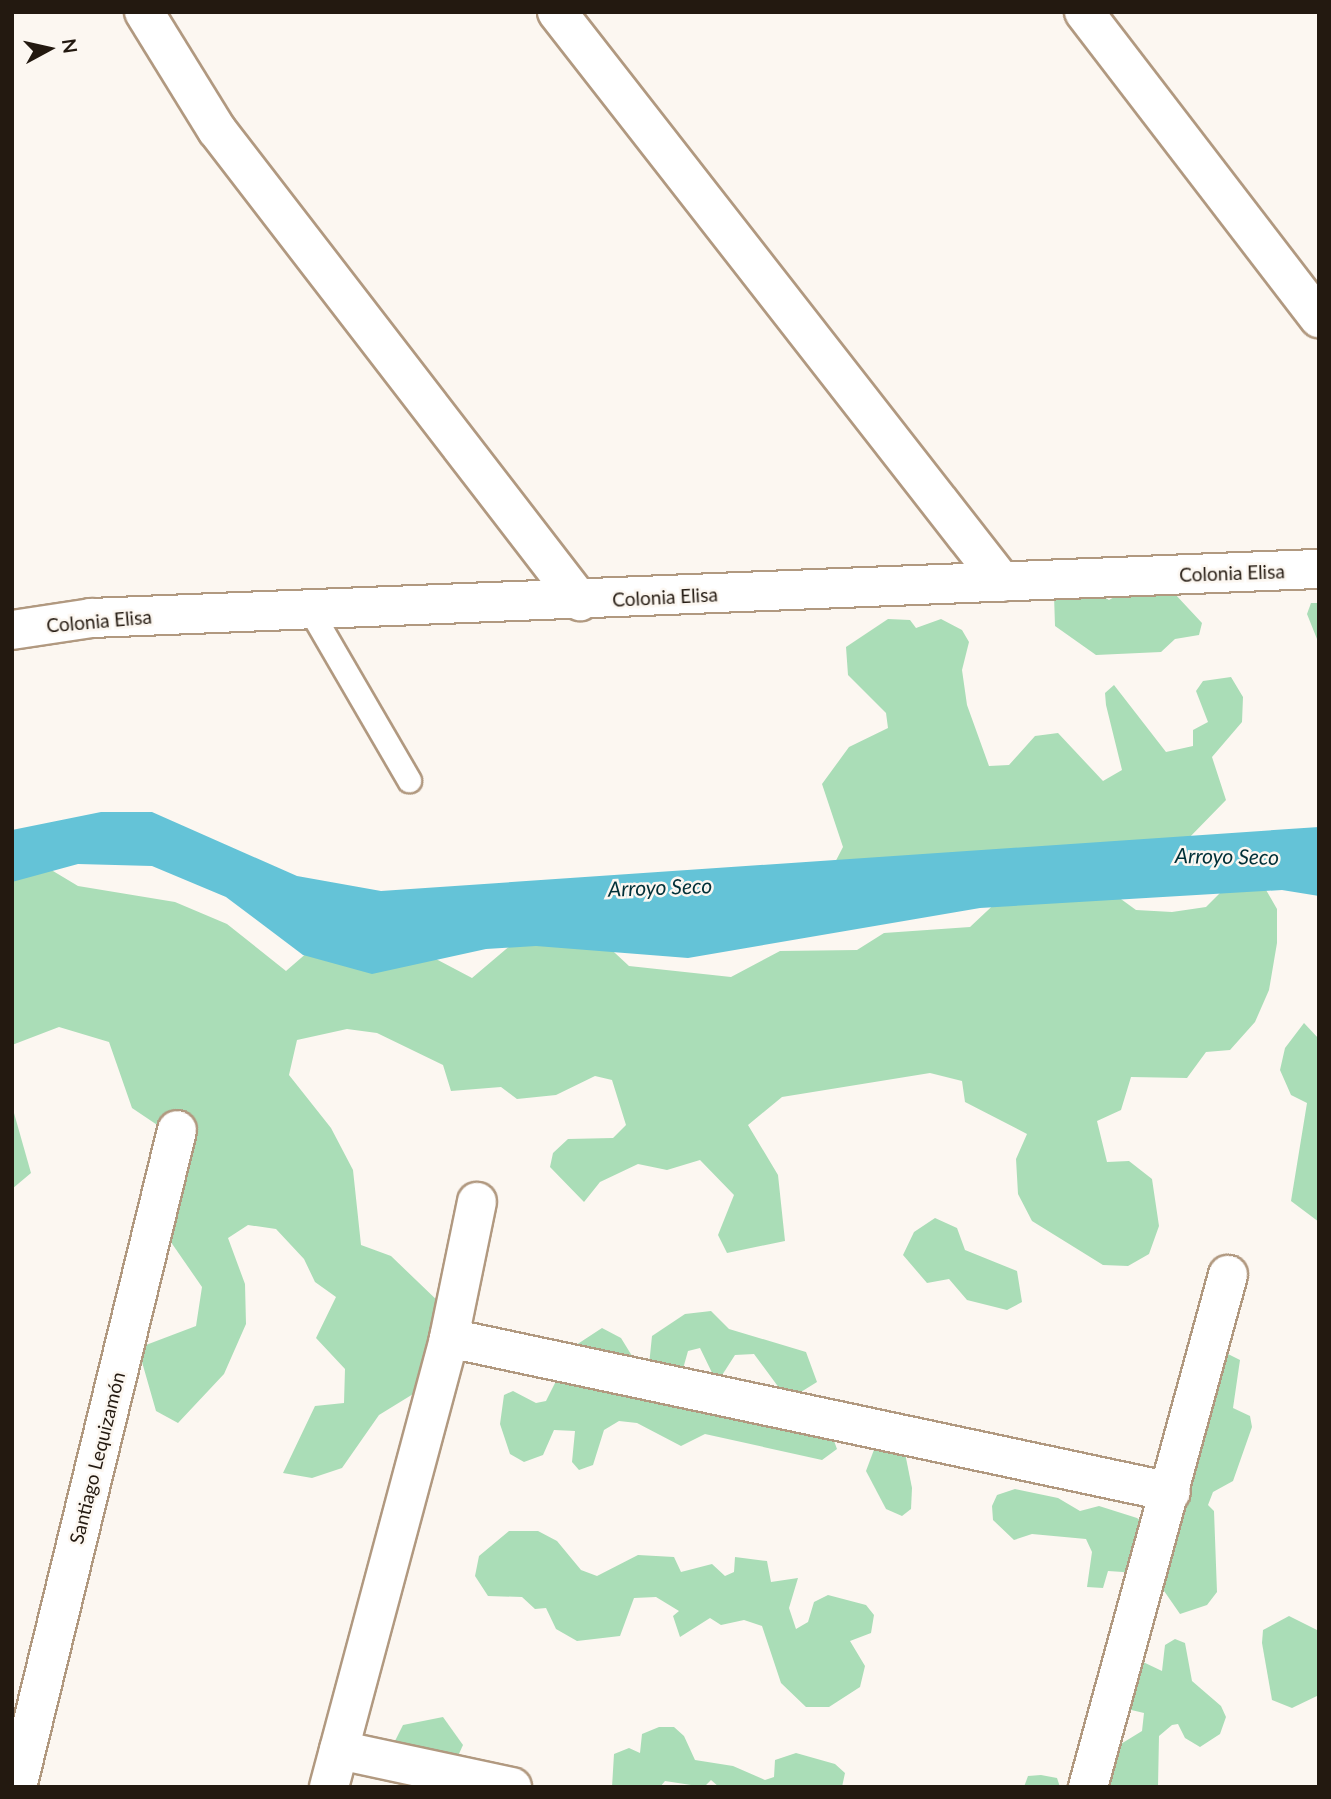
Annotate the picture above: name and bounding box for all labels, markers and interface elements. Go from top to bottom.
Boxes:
north arrow [14,14,84,84]
text: N [58,37,83,55]
street label: Colonia Elisa [1179,560,1285,586]
street label: Colonia Elisa [612,583,718,611]
street label: Colonia Elisa [45,605,153,637]
water label: Arroyo Seco [1175,842,1279,870]
water label: Arroyo Seco [607,873,713,901]
street label: Santiago Lequizamón [65,1370,129,1546]

